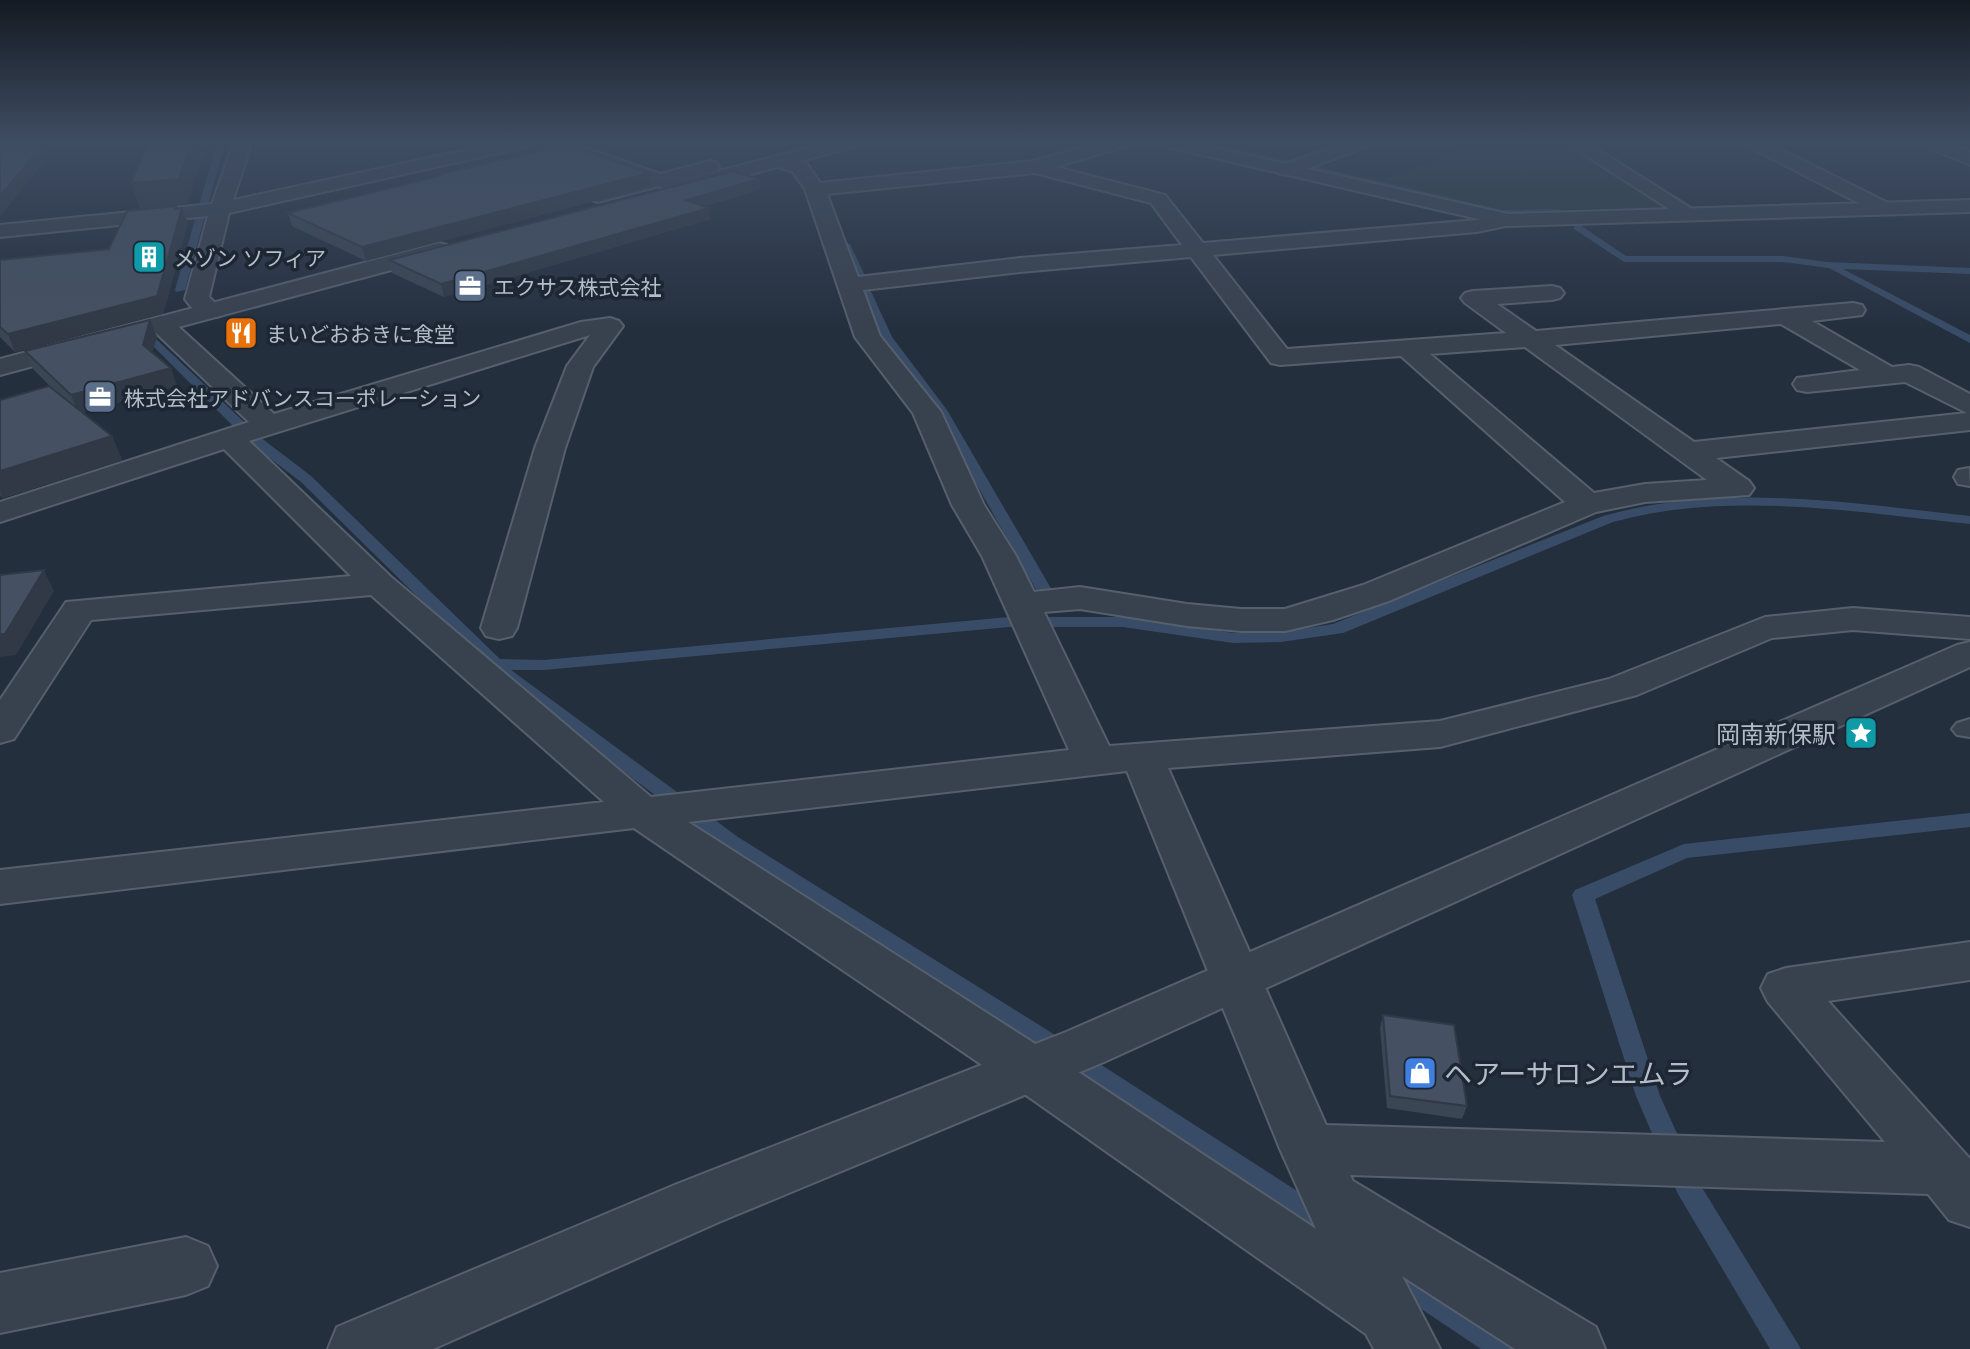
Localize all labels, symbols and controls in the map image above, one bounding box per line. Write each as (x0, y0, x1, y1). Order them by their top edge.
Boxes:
building icon: メゾン ソフィア (130, 238, 168, 276)
place label: メゾン ソフィア (174, 245, 326, 270)
office icon: エクサス株式会社 (451, 267, 489, 305)
place label: エクサス株式会社 (494, 274, 662, 299)
restaurant icon: まいどおおきに食堂 (222, 314, 260, 352)
place label: まいどおおきに食堂 (266, 321, 455, 346)
office icon: 株式会社アドバンスコーポレーション (81, 378, 119, 416)
place label: 株式会社アドバンスコーポレーション (124, 385, 481, 410)
place icon: 岡南新保駅 (1842, 714, 1880, 752)
place label: 岡南新保駅 (1716, 719, 1836, 748)
shop icon: ヘアーサロンエムラ (1401, 1054, 1439, 1092)
place label: ヘアーサロンエムラ (1444, 1056, 1692, 1090)

